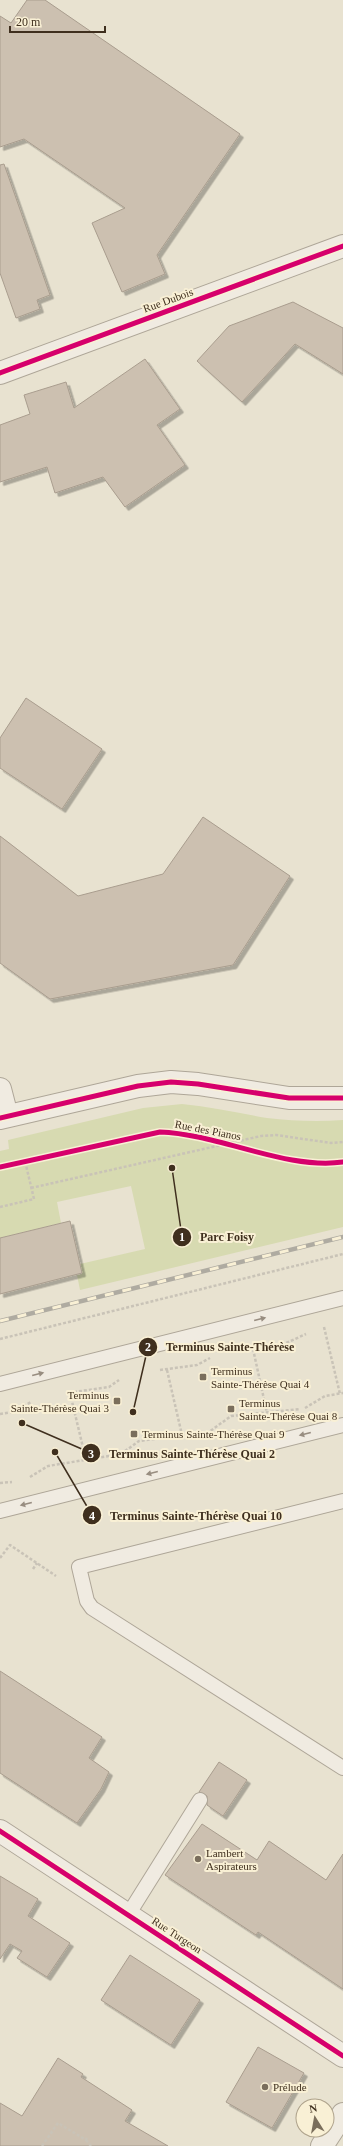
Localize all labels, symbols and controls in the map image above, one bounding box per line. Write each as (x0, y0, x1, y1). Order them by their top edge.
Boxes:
scale bar (10, 8, 105, 34)
text: 20 m (16, 15, 41, 29)
street label: Rue Dubois (141, 285, 195, 315)
street label: Rue des Pianos (174, 1118, 242, 1142)
callout: Parc Foisy (172, 1225, 263, 1249)
text: 1 (179, 1230, 185, 1244)
text: Parc Foisy (200, 1230, 254, 1244)
one-way arrow (254, 1316, 266, 1322)
callout: Terminus Sainte-Thérèse (138, 1335, 302, 1359)
text: 2 (145, 1340, 151, 1354)
text: Terminus Sainte-Thérèse (166, 1340, 295, 1354)
place label: Terminus Sainte-Thérèse Quai 4 (211, 1365, 310, 1390)
one-way arrow (32, 1371, 44, 1377)
marker: Terminus Sainte-Thérèse Quai 4 (198, 1372, 208, 1382)
place label: Terminus Sainte-Thérèse Quai 3 (11, 1389, 109, 1414)
marker: Terminus Sainte-Thérèse Quai 3 (112, 1396, 122, 1406)
place label: Terminus Sainte-Thérèse Quai 8 (239, 1397, 338, 1422)
marker: Terminus Sainte-Thérèse Quai 8 (226, 1404, 236, 1414)
place label: Terminus Sainte-Thérèse Quai 9 (142, 1428, 285, 1440)
marker: Terminus Sainte-Thérèse Quai 9 (129, 1429, 139, 1439)
one-way arrow (299, 1431, 311, 1437)
callout: Terminus Sainte-Thérèse Quai 2 (81, 1441, 283, 1465)
text: 3 (88, 1447, 94, 1461)
text: Terminus Sainte-Thérèse Quai 2 (109, 1447, 275, 1461)
one-way arrow (146, 1470, 158, 1476)
one-way arrow (20, 1501, 32, 1507)
callout: Terminus Sainte-Thérèse Quai 10 (82, 1503, 290, 1527)
text: 4 (89, 1509, 95, 1523)
text: Terminus Sainte-Thérèse Quai 10 (110, 1509, 282, 1523)
place label: Lambert Aspirateurs (206, 1847, 257, 1872)
marker: Lambert Aspirateurs (193, 1854, 203, 1864)
street label: Rue Turgeon (150, 1914, 205, 1956)
place label: Prélude (273, 2081, 307, 2093)
marker: Prélude (260, 2082, 270, 2092)
north arrow (295, 2098, 335, 2138)
text: N (308, 2102, 318, 2115)

